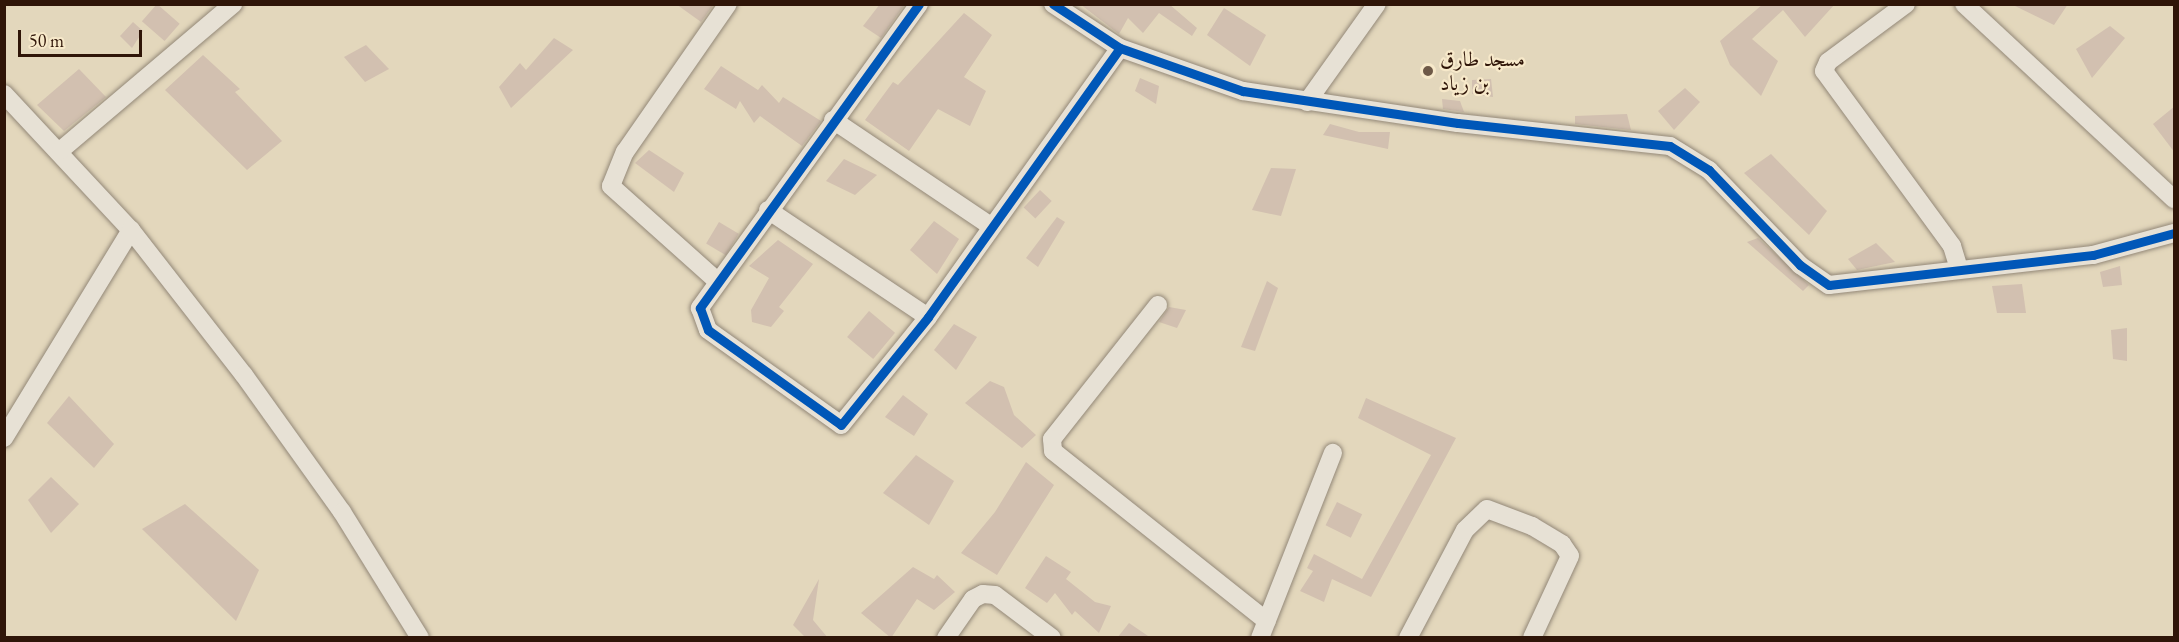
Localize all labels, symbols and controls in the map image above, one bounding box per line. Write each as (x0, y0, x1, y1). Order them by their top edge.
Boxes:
scale bar (21, 18, 146, 56)
text: 50 m (29, 29, 64, 52)
place label: مسجد طارق بن زياد (1440, 46, 1525, 96)
marker: مسجد طارق بن زياد (1421, 64, 1435, 78)

